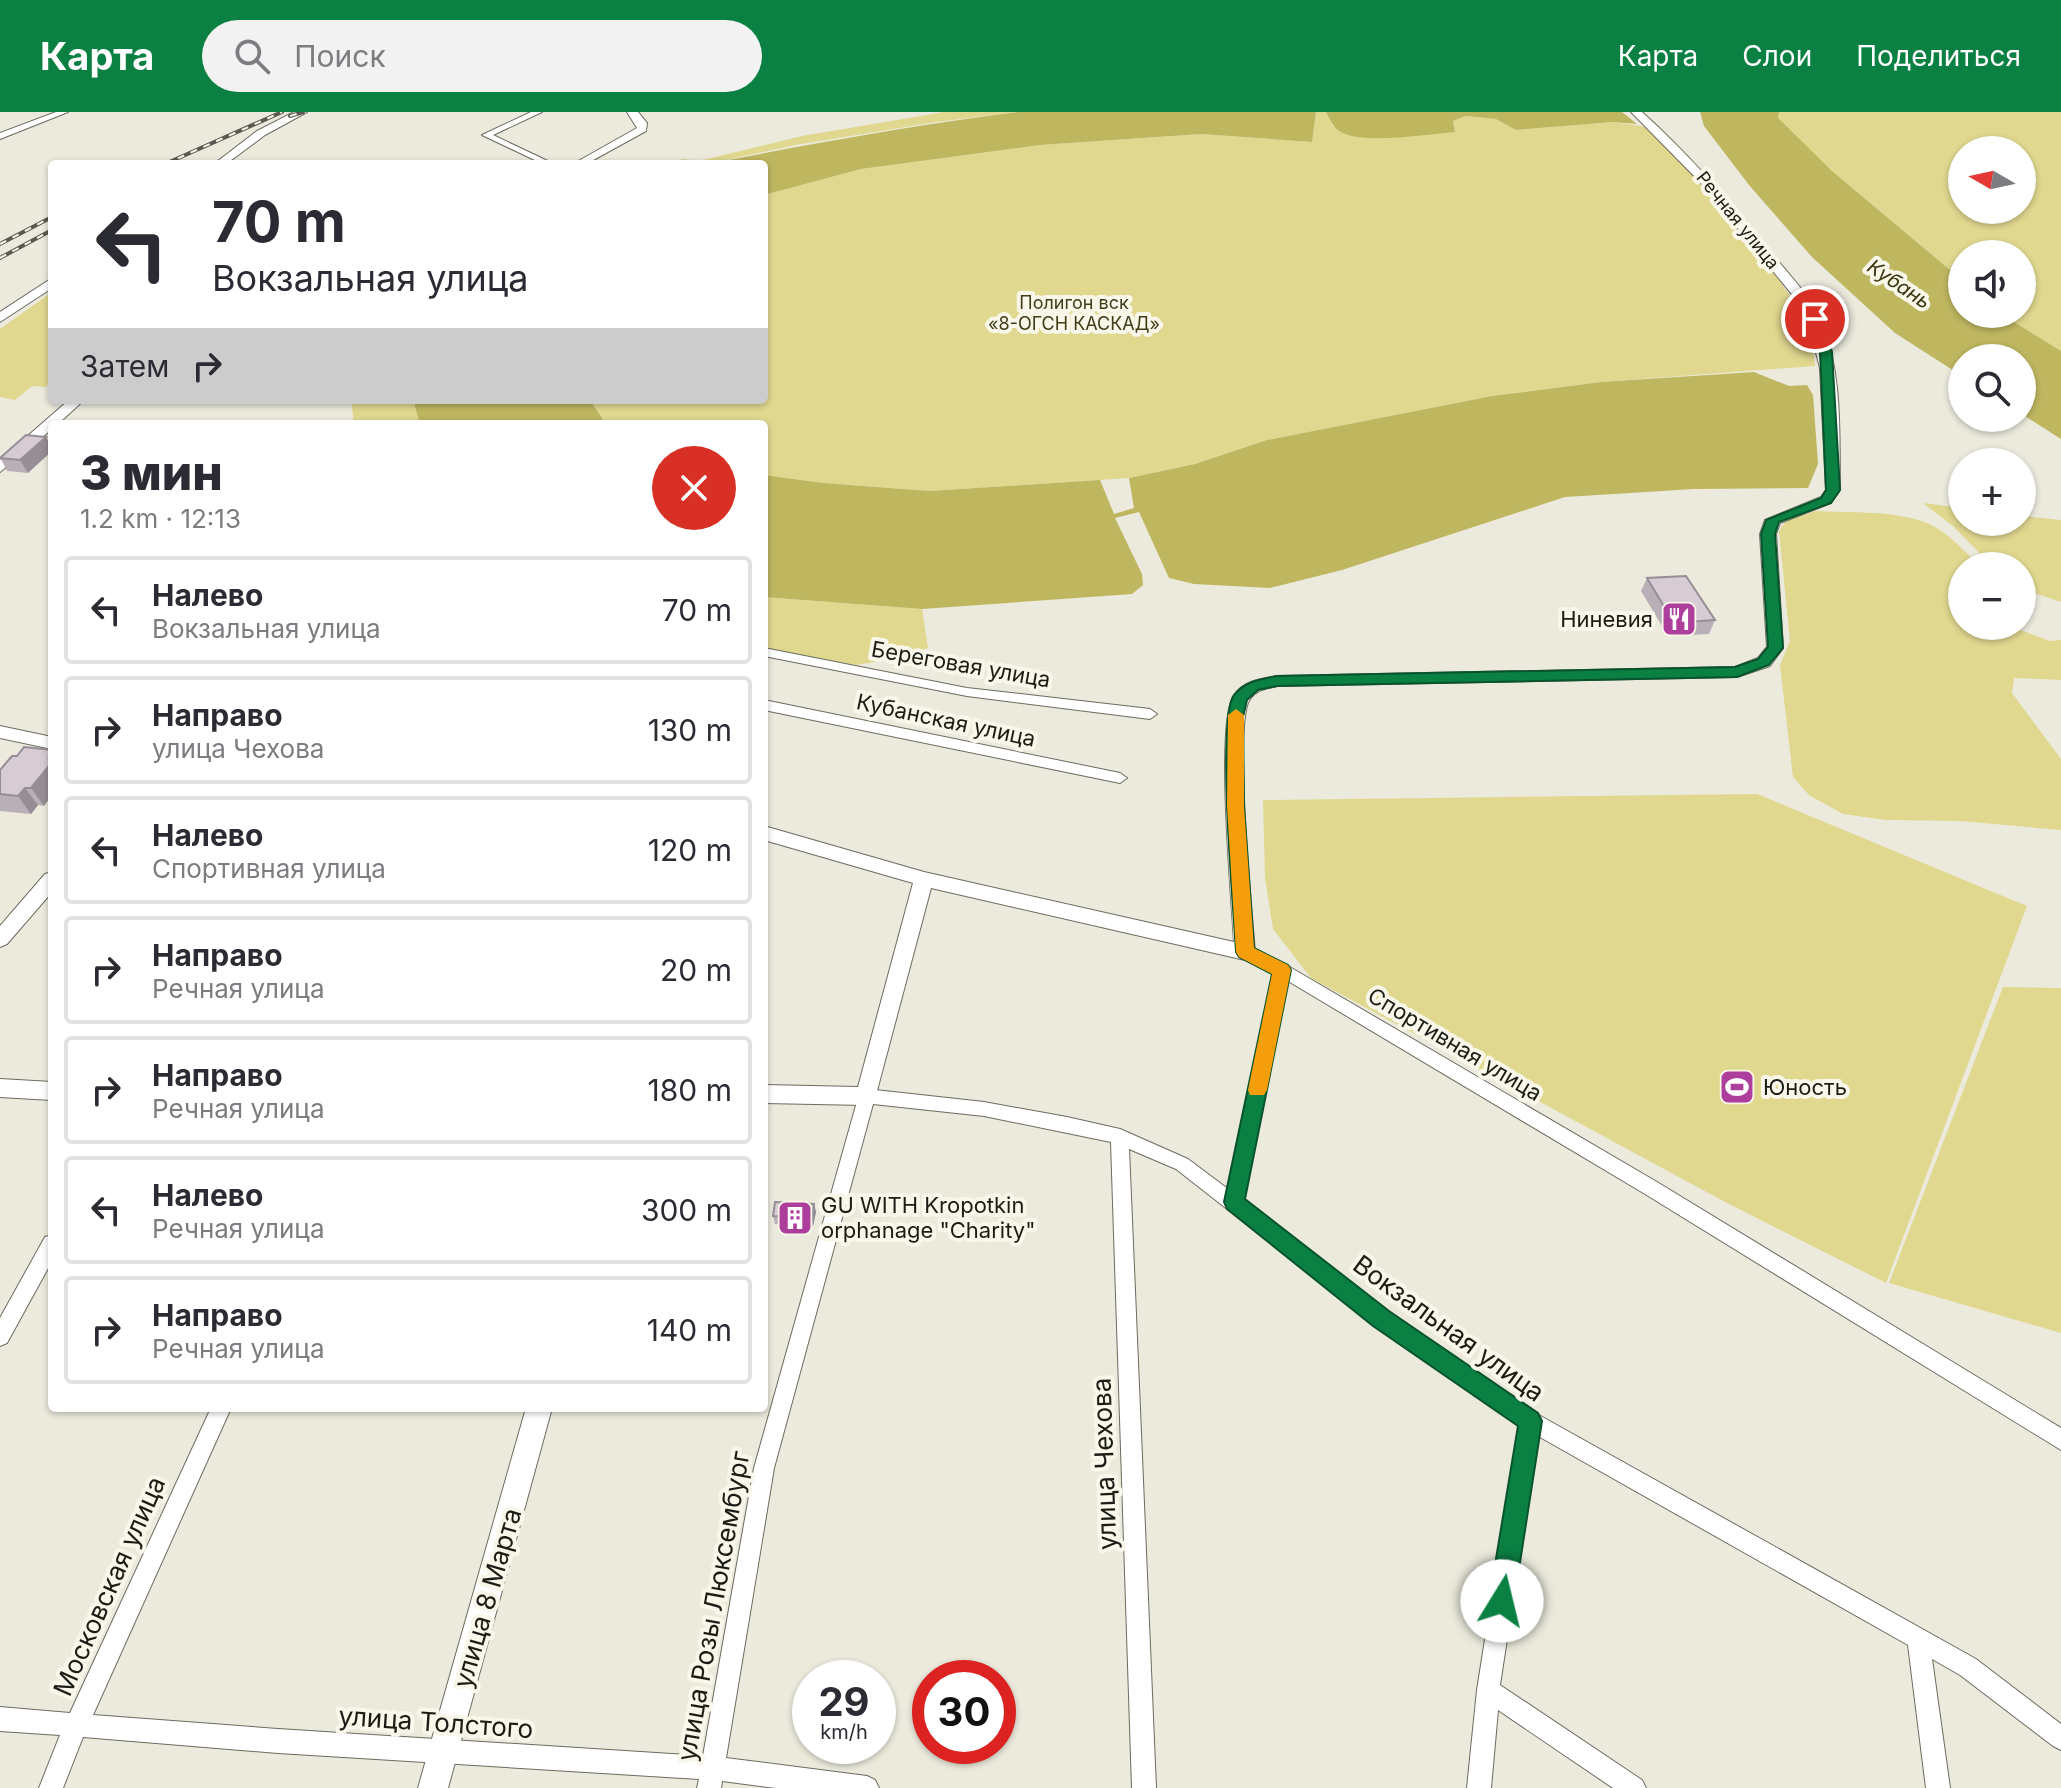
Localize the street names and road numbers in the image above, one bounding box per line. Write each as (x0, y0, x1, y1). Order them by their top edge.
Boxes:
street label: Речная улица (1692, 167, 1784, 273)
street label: Береговая улица (869, 635, 1053, 693)
street label: Кубанская улица (854, 688, 1038, 752)
street label: Спортивная улица (1363, 982, 1547, 1106)
street label: Вокзальная улица (1347, 1248, 1551, 1408)
street label: улица Чехова (1085, 1377, 1123, 1551)
street label: улица Розы Люксембург (670, 1448, 756, 1764)
street label: Московская улица (47, 1471, 171, 1701)
street label: улица 8 Марта (447, 1505, 527, 1691)
street label: улица Толстого (338, 1700, 534, 1744)

